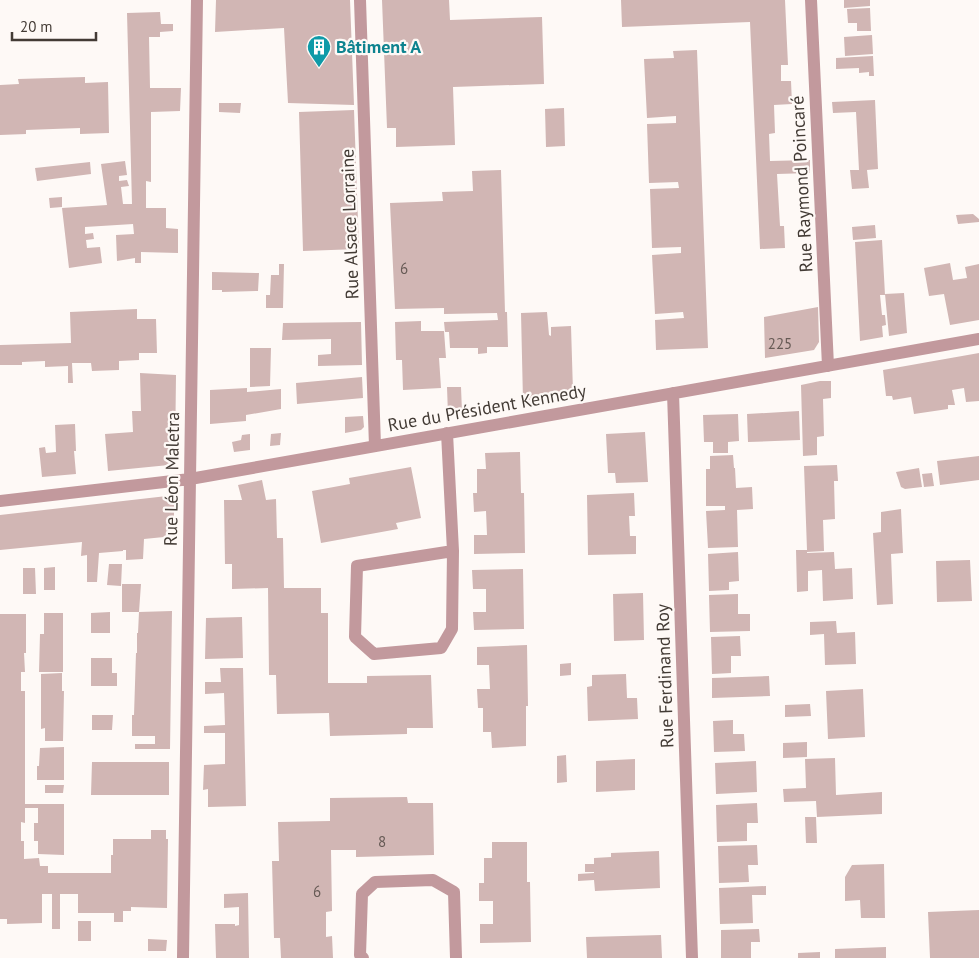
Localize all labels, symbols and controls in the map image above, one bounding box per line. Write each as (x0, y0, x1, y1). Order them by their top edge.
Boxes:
scale bar (12, 10, 96, 42)
text: 20 m (20, 17, 53, 36)
building icon: Bâtiment A (306, 34, 332, 68)
place label: Bâtiment A (336, 35, 421, 58)
street label: Rue Raymond Poincaré (785, 95, 818, 273)
street label: Rue Alsace Lorraine (335, 148, 364, 300)
house number: 6 (400, 259, 408, 278)
house number: 225 (768, 334, 792, 353)
street label: Rue du Président Kennedy (386, 379, 589, 436)
street label: Rue Léon Maletra (159, 412, 184, 546)
street label: Rue Ferdinand Roy (650, 603, 679, 748)
house number: 8 (378, 832, 386, 851)
house number: 6 (313, 882, 321, 901)

